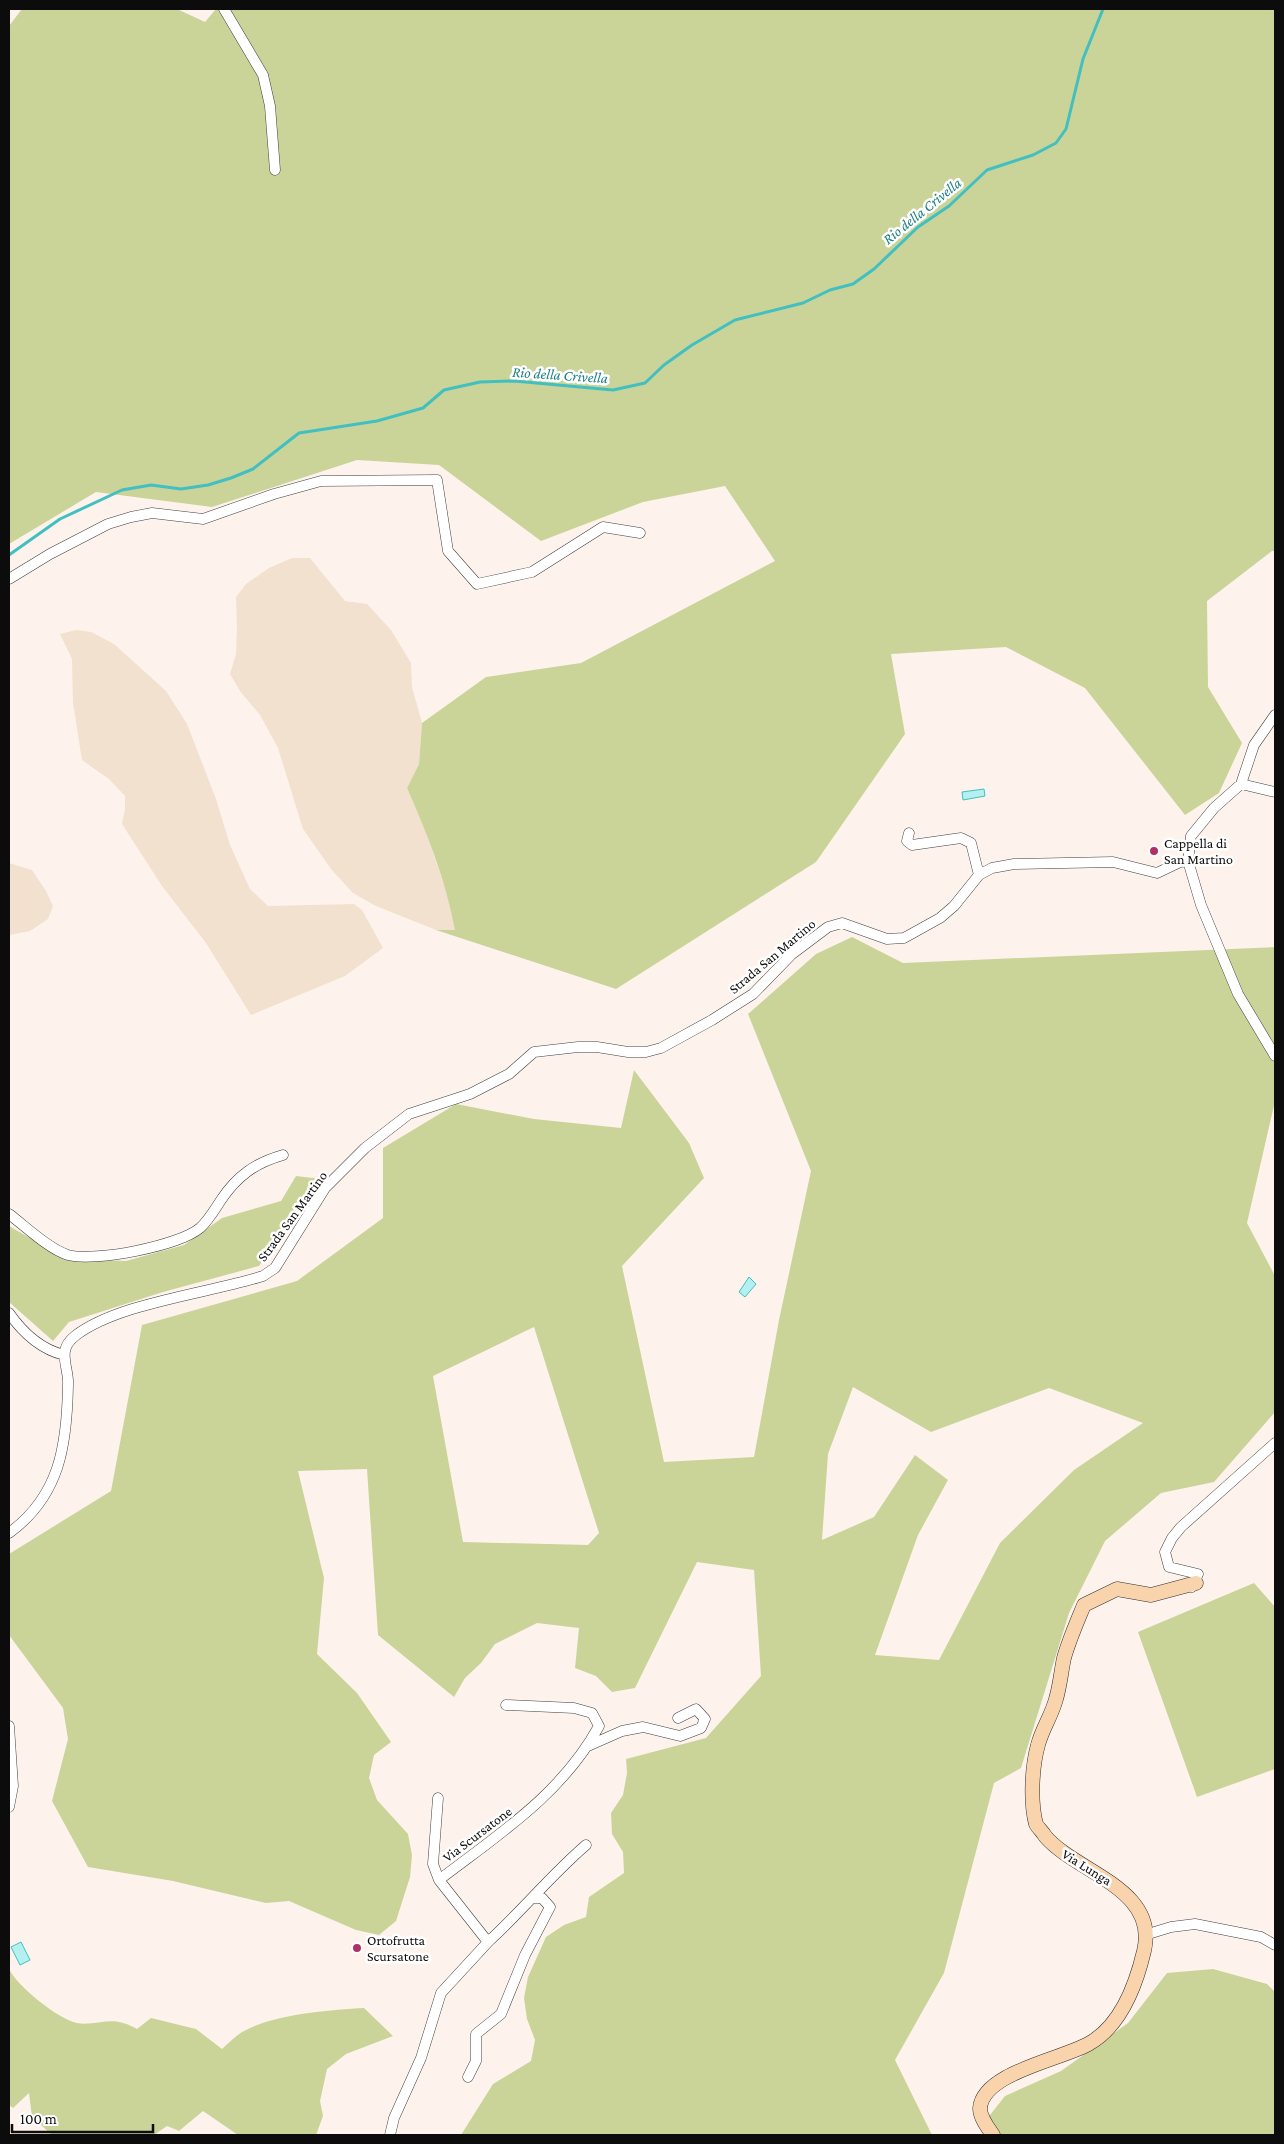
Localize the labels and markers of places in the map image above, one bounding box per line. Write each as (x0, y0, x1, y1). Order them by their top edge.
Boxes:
place label: Cappella di San Martino (1164, 835, 1233, 867)
marker: Cappella di San Martino (1148, 845, 1160, 857)
place label: Ortofrutta Scursatone (367, 1932, 429, 1964)
marker: Ortofrutta Scursatone (351, 1942, 363, 1954)

